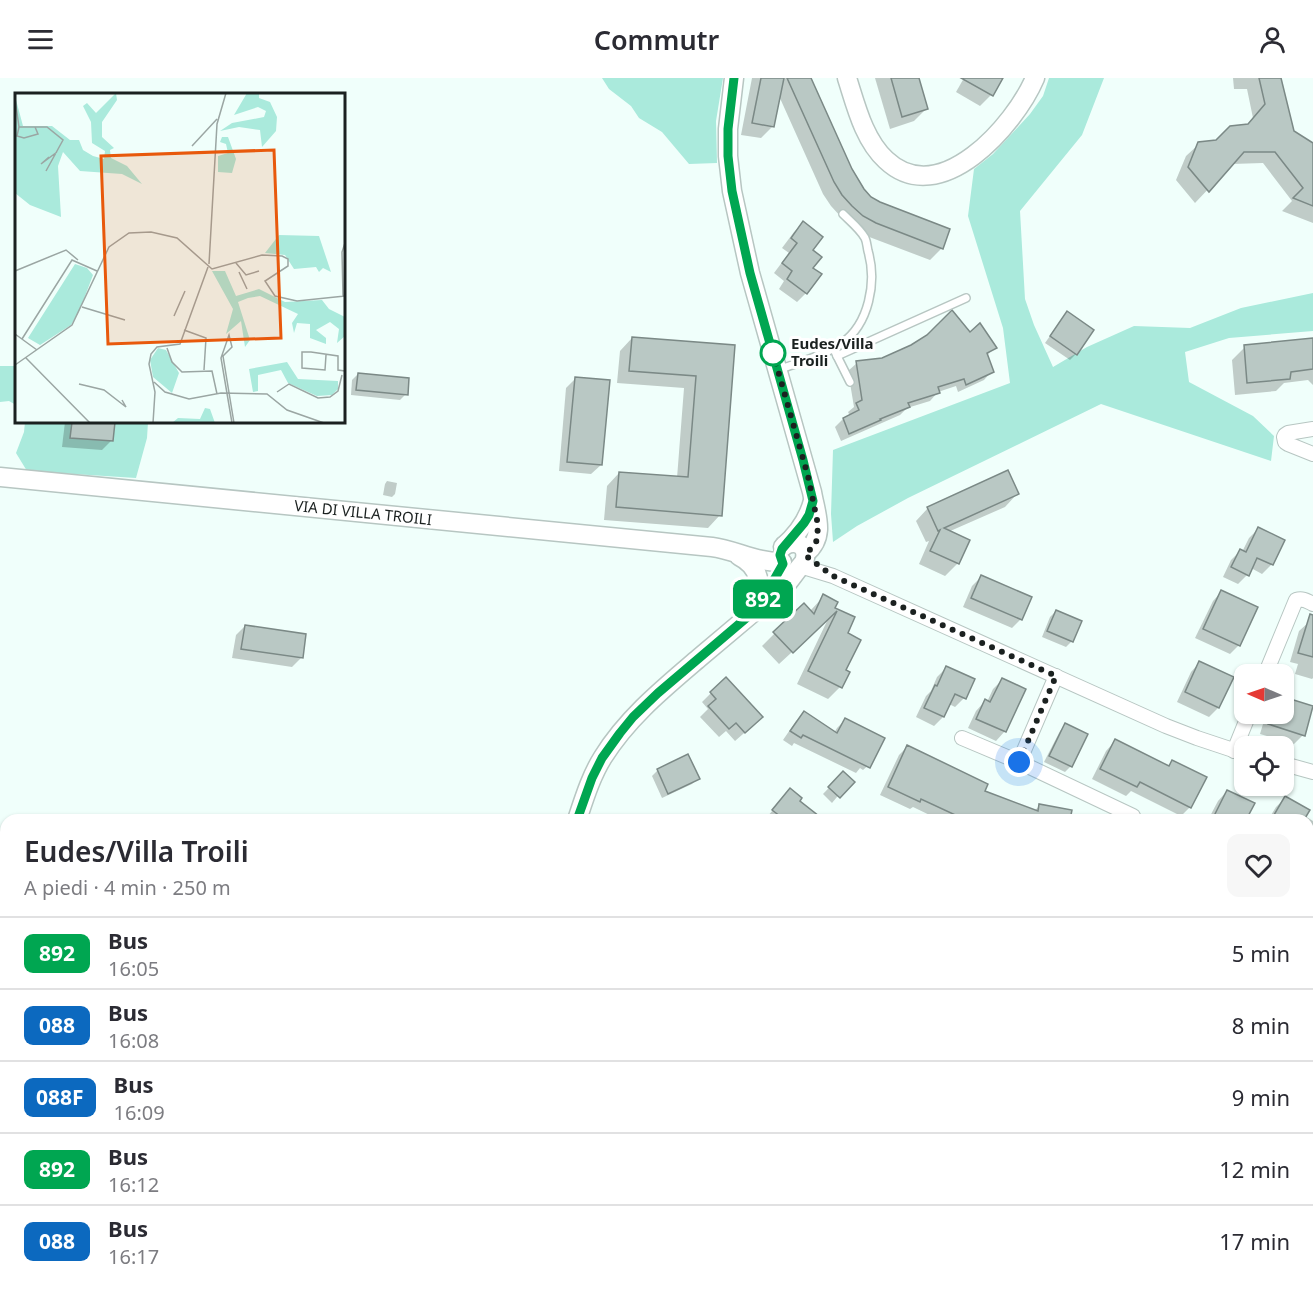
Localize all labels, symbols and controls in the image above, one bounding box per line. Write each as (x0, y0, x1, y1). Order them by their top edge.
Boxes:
text: Commutr (594, 21, 719, 58)
icon: menu (24, 23, 57, 56)
icon: person (1256, 23, 1289, 56)
inset map (15, 93, 345, 423)
place label: Eudes/Villa Troili (791, 333, 874, 370)
marker: Eudes/Villa Troili (760, 340, 786, 366)
street label: VIA DI VILLA TROILI (293, 495, 433, 529)
line badge: 892 (728, 580, 798, 618)
text: 892 (745, 585, 781, 613)
north arrow (1234, 664, 1294, 724)
map controls (1234, 664, 1294, 796)
button: locate (1234, 736, 1294, 796)
your location (1004, 747, 1034, 777)
text: Eudes/Villa Troili (24, 832, 249, 870)
button: heart (1227, 834, 1290, 897)
text: A piedi · 4 min · 250 m (24, 874, 231, 901)
text: Bus (108, 925, 148, 955)
text: 5 min (1232, 938, 1290, 968)
text: 892 (39, 939, 75, 967)
text: 16:05 (108, 955, 159, 982)
text: Bus (108, 997, 148, 1027)
text: 8 min (1232, 1010, 1290, 1040)
text: 088 (39, 1011, 75, 1039)
text: 16:08 (108, 1027, 159, 1054)
text: Bus (114, 1069, 154, 1099)
text: 9 min (1232, 1082, 1290, 1112)
text: 088F (36, 1083, 84, 1111)
text: 16:09 (114, 1099, 165, 1126)
text: Bus (108, 1141, 148, 1171)
text: 12 min (1219, 1154, 1290, 1184)
text: 892 (39, 1155, 75, 1183)
text: 16:12 (108, 1171, 159, 1198)
text: Bus (108, 1213, 148, 1243)
text: 17 min (1219, 1226, 1290, 1256)
text: 088 (39, 1227, 75, 1255)
text: 16:17 (108, 1243, 159, 1270)

